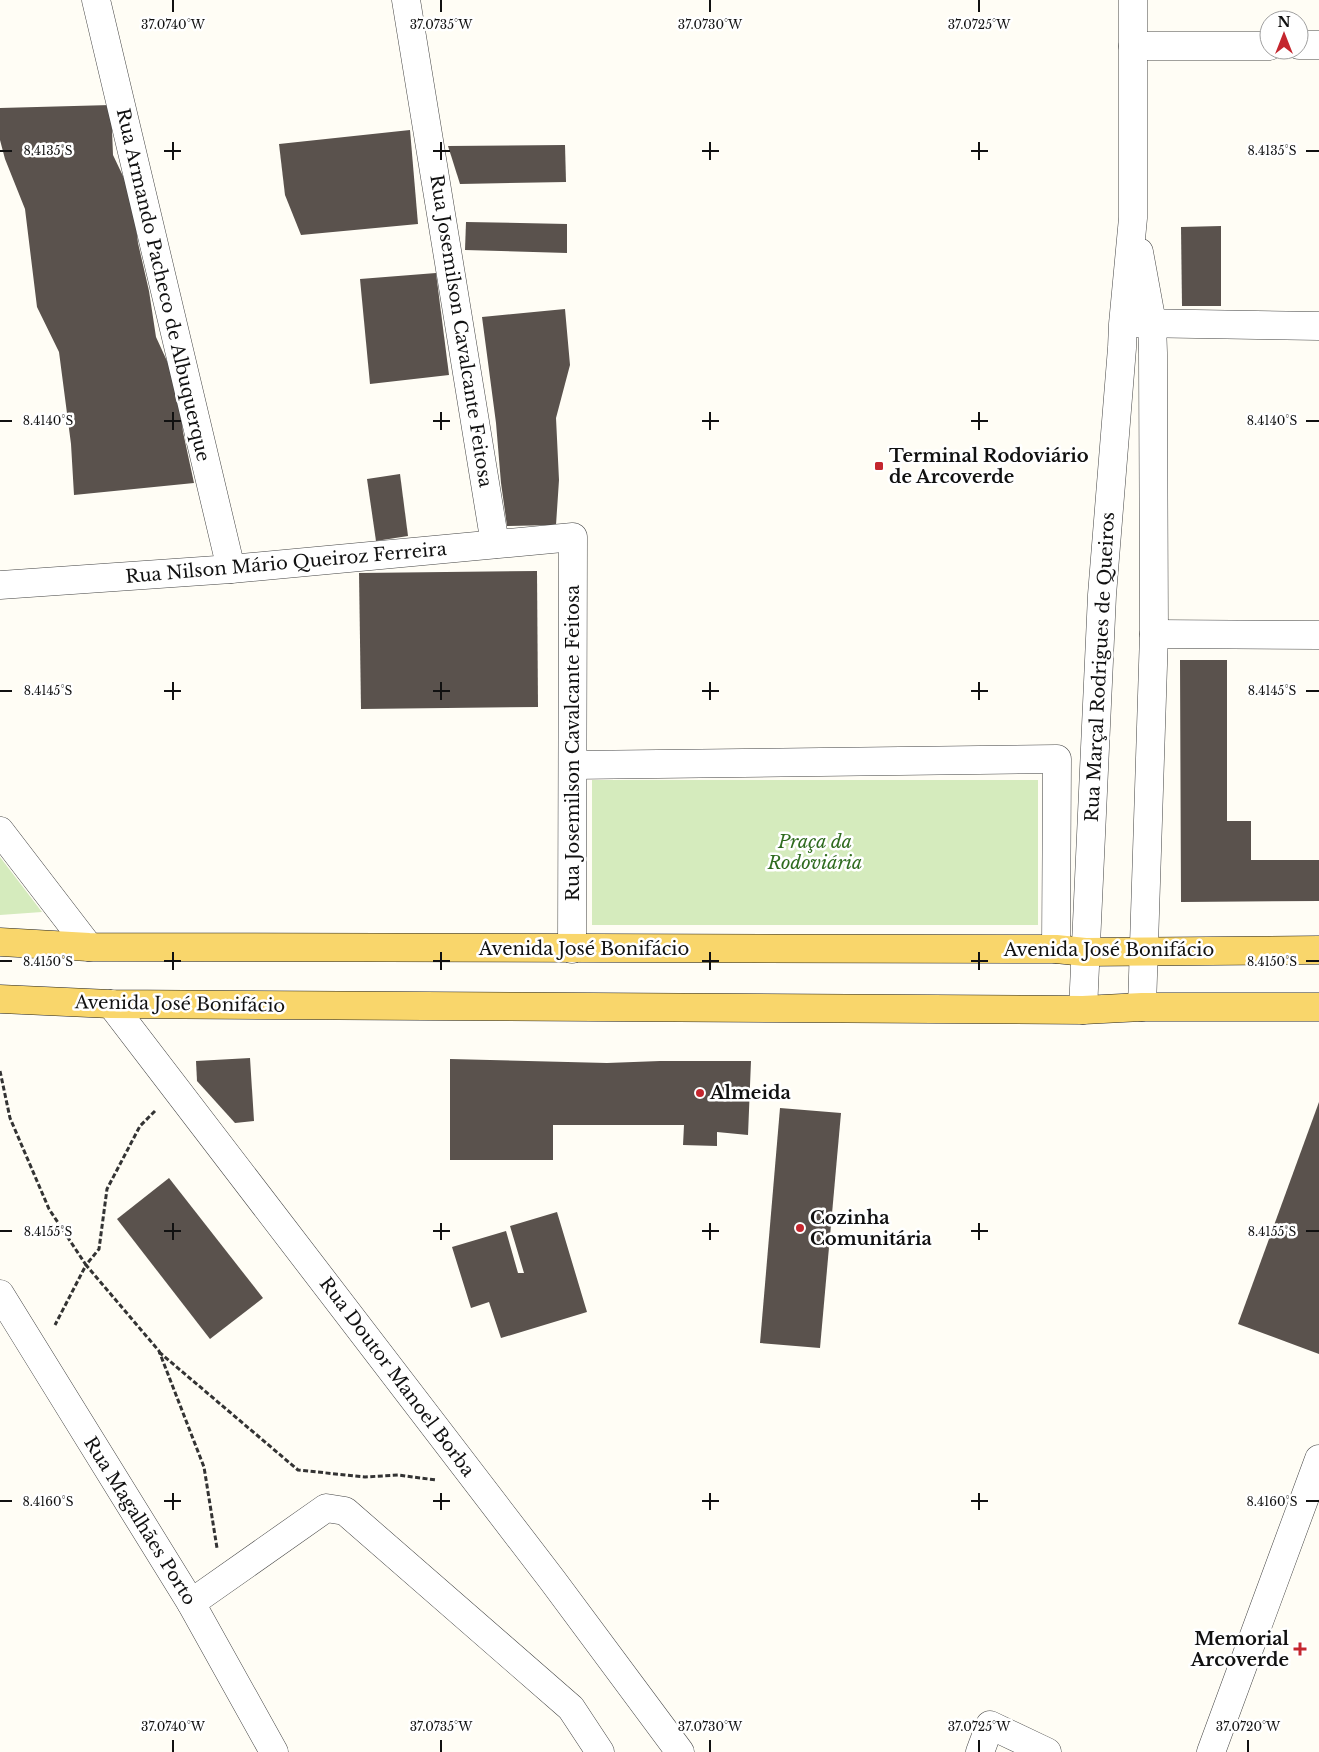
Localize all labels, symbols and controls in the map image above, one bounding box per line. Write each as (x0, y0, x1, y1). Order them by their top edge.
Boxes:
north arrow (1259, 10, 1309, 60)
text: N (1277, 13, 1291, 31)
text: 37.0740°W (141, 17, 206, 32)
text: 37.0735°W (410, 17, 473, 32)
text: 37.0730°W (678, 17, 743, 32)
text: 37.0725°W (948, 17, 1011, 32)
street label: Rua Armando Pacheco de Albuquerque (112, 106, 214, 464)
text: 8.4135°S (24, 143, 73, 158)
text: 8.4135°S (1248, 143, 1297, 158)
street label: Rua Josemilson Cavalcante Feitosa (425, 173, 497, 489)
text: 8.4140°S (23, 413, 73, 428)
text: 8.4140°S (1247, 413, 1297, 428)
place label: Terminal Rodoviário de Arcoverde (889, 445, 1089, 488)
marker: Terminal Rodoviário de Arcoverde (873, 460, 885, 472)
street label: Rua Marçal Rodrigues de Queiros (1081, 511, 1119, 823)
street label: Rua Nilson Mário Queiroz Ferreira (124, 538, 448, 588)
street label: Rua Josemilson Cavalcante Feitosa (562, 585, 584, 901)
text: 8.4145°S (24, 683, 73, 698)
text: 8.4145°S (1248, 683, 1297, 698)
park label: Praça da Rodoviária (767, 831, 862, 874)
street label: Avenida José Bonifácio (478, 938, 689, 960)
street label: Avenida José Bonifácio (1003, 939, 1214, 961)
text: 8.4150°S (23, 954, 73, 969)
text: 8.4150°S (1247, 954, 1297, 969)
street label: Avenida José Bonifácio (74, 991, 285, 1017)
place label: Almeida (709, 1082, 791, 1104)
marker: Almeida (694, 1087, 706, 1099)
place label: Cozinha Comunitária (810, 1207, 933, 1250)
marker: Cozinha Comunitária (794, 1222, 806, 1234)
text: 8.4155°S (24, 1224, 72, 1239)
text: 8.4155°S (1248, 1224, 1296, 1239)
street label: Rua Doutor Manoel Borba (315, 1273, 479, 1481)
street label: Rua Magalhães Porto (79, 1433, 201, 1609)
text: 8.4160°S (22, 1494, 74, 1509)
text: 8.4160°S (1246, 1494, 1298, 1509)
place label: Memorial Arcoverde (1190, 1628, 1290, 1671)
marker: Memorial Arcoverde (1293, 1642, 1307, 1656)
text: 37.0740°W (141, 1719, 206, 1734)
text: 37.0735°W (410, 1719, 473, 1734)
text: 37.0730°W (678, 1719, 743, 1734)
text: 37.0725°W (948, 1719, 1011, 1734)
text: 37.0720°W (1216, 1719, 1281, 1734)

